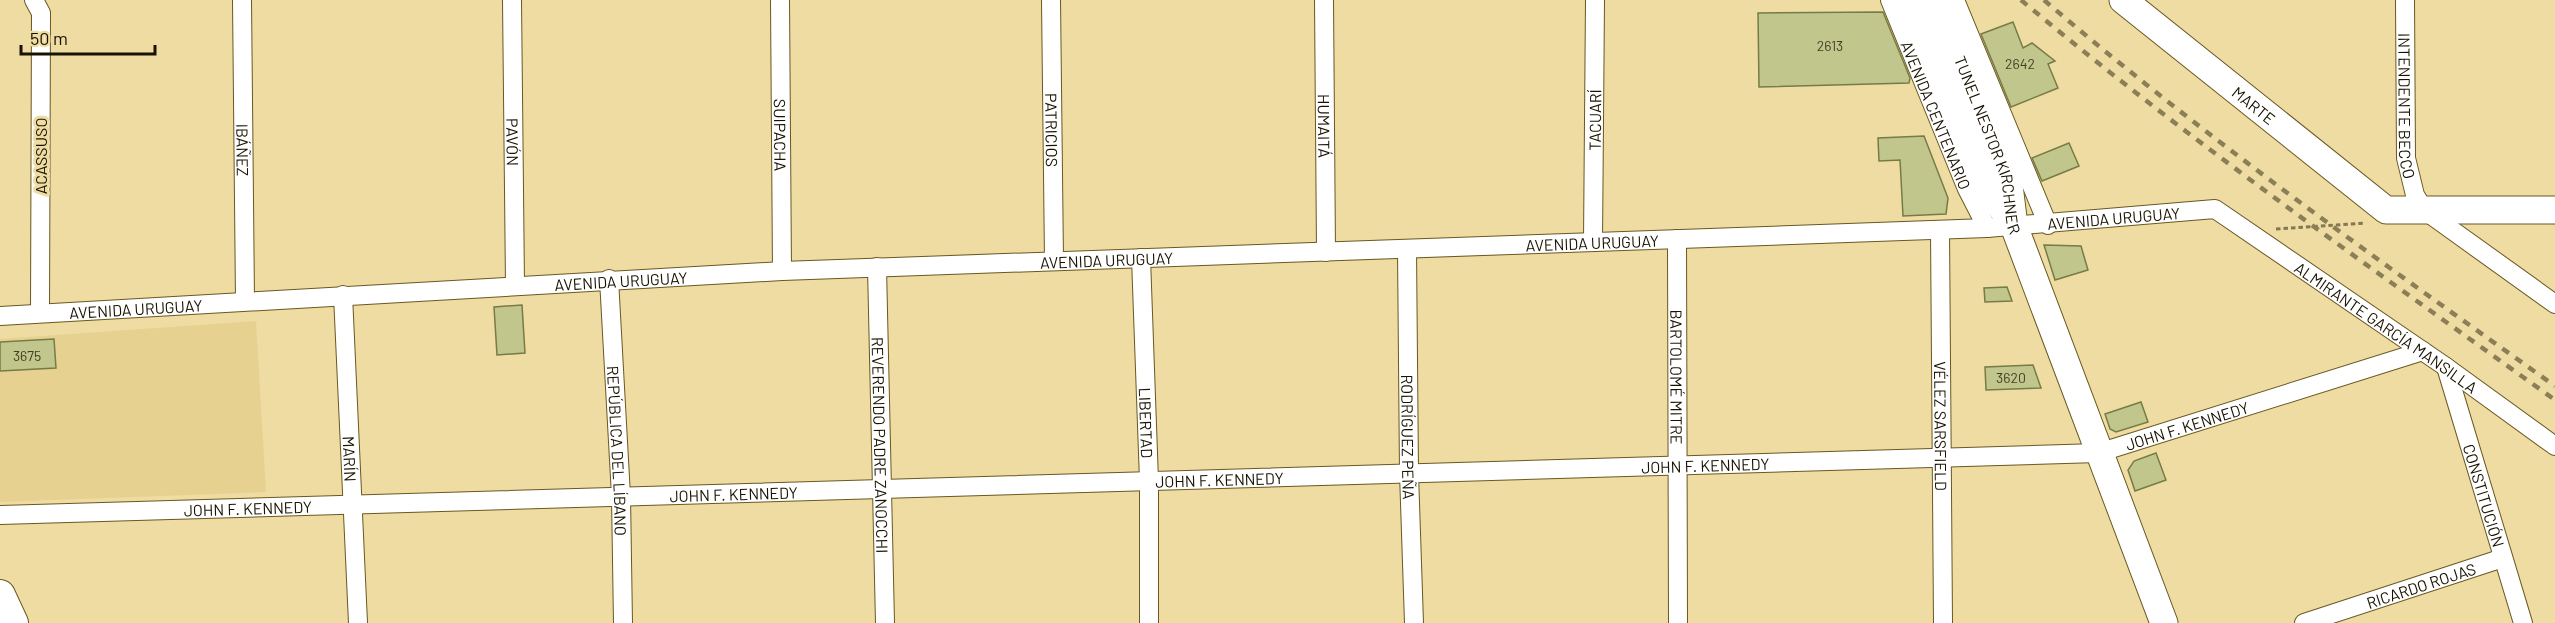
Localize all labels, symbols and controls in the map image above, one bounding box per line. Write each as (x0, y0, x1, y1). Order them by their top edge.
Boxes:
scale bar (21, 18, 154, 56)
text: 50 m (30, 27, 68, 49)
street label: INTENDENTE BECCO (2396, 33, 2420, 181)
house number: 2613 (1817, 37, 1843, 54)
street label: AVENIDA CENTENARIO (1898, 38, 1976, 192)
street label: TUNEL NESTOR KIRCHNER (1951, 53, 2026, 237)
house number: 2642 (2005, 55, 2035, 72)
street label: MARTE (2229, 82, 2280, 128)
street label: TACUARÍ (1584, 89, 1604, 151)
street label: PATRICIOS (1043, 93, 1062, 167)
street label: HUMAITÁ (1315, 94, 1335, 158)
street label: SUIPACHA (771, 99, 791, 172)
street label: ACASSUSO (31, 118, 50, 194)
street label: PAVÓN (504, 118, 523, 166)
street label: IBÁÑEZ (234, 124, 253, 176)
street label: AVENIDA URUGUAY (2046, 202, 2181, 232)
street label: AVENIDA URUGUAY (1525, 230, 1659, 254)
street label: AVENIDA URUGUAY (1040, 248, 1173, 271)
street label: ALMIRANTE GARCÍA MANSILLA (2292, 257, 2482, 397)
street label: AVENIDA URUGUAY (554, 267, 688, 294)
street label: AVENIDA URUGUAY (69, 295, 203, 322)
street label: BARTOLOMÉ MITRE (1668, 309, 1687, 445)
street label: REVERENDO PADRE ZANOCCHI (869, 337, 893, 553)
house number: 3675 (13, 347, 41, 364)
street label: VÉLEZ SARSFIELD (1932, 361, 1951, 491)
street label: REPÚBLICA DEL LÍBANO (604, 365, 631, 536)
house number: 3620 (1996, 369, 2026, 386)
street label: RODRÍGUEZ PEÑA (1399, 374, 1419, 500)
street label: LIBERTAD (1136, 387, 1158, 459)
street label: JOHN F. KENNEDY (2123, 397, 2251, 453)
street label: MARÍN (340, 435, 361, 482)
street label: CONSTITUCIÓN (2460, 441, 2509, 549)
street label: JOHN F. KENNEDY (1641, 453, 1770, 476)
street label: JOHN F. KENNEDY (1155, 468, 1284, 490)
street label: JOHN F. KENNEDY (669, 482, 798, 505)
street label: JOHN F. KENNEDY (184, 496, 312, 519)
street label: RICARDO ROJAS (2364, 558, 2478, 612)

